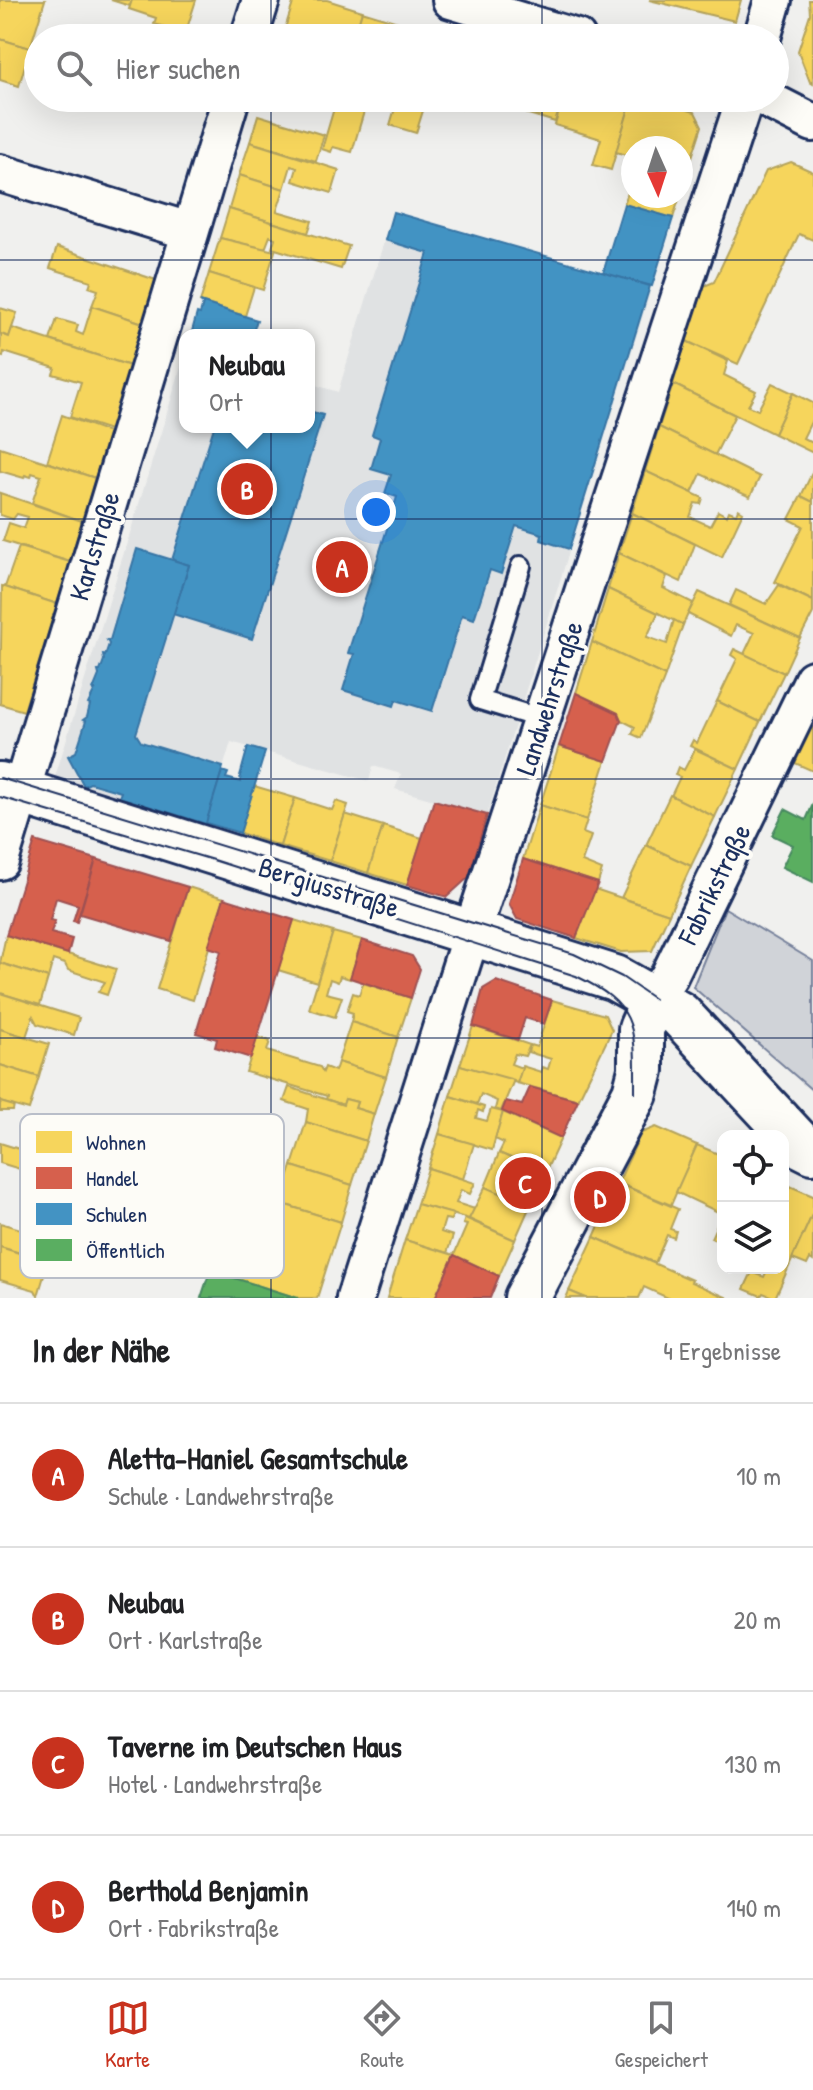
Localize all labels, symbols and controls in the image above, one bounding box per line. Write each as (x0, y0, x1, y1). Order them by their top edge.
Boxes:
search box (24, 24, 789, 112)
icon: search (52, 46, 96, 90)
text: Hier suchen (116, 48, 240, 88)
north arrow (621, 136, 693, 208)
popup (179, 329, 315, 433)
text: Neubau (209, 344, 285, 384)
text: Ort (209, 384, 242, 419)
pin: B (221, 459, 273, 519)
street label: Karlstraße (59, 487, 129, 605)
your location (356, 492, 396, 532)
pin: A (316, 537, 368, 597)
street label: Landwehrstraße (506, 616, 592, 780)
street label: Fabrikstraße (668, 817, 760, 952)
street label: Bergiusstraße (254, 848, 404, 926)
legend (20, 1114, 284, 1278)
text: Wohnen (86, 1127, 146, 1157)
map controls (717, 1130, 789, 1274)
button: locate (717, 1130, 789, 1202)
pin: C (499, 1153, 551, 1213)
text: Handel (86, 1163, 138, 1193)
pin: D (574, 1167, 626, 1227)
text: Schulen (86, 1199, 147, 1229)
button: layers (717, 1202, 789, 1274)
text: Öffentlich (86, 1235, 165, 1265)
text: In der Nähe (32, 1327, 170, 1373)
text: 4 Ergebnisse (663, 1333, 781, 1368)
text: Aletta-Haniel Gesamtschule (108, 1438, 408, 1478)
text: A (52, 1458, 64, 1493)
text: 10 m (736, 1458, 781, 1493)
text: Schule · Landwehrstraße (108, 1478, 334, 1513)
text: Neubau (108, 1582, 184, 1622)
text: B (51, 1602, 65, 1637)
text: 20 m (734, 1602, 781, 1637)
text: Ort · Karlstraße (108, 1622, 263, 1657)
text: Taverne im Deutschen Haus (108, 1726, 402, 1766)
text: C (51, 1746, 65, 1781)
text: 130 m (725, 1746, 781, 1781)
text: Hotel · Landwehrstraße (108, 1766, 322, 1801)
text: Berthold Benjamin (108, 1870, 309, 1910)
text: D (52, 1890, 64, 1925)
text: 140 m (727, 1890, 781, 1925)
text: Ort · Fabrikstraße (108, 1910, 279, 1945)
tab: Karte (105, 1996, 150, 2074)
tab: Route (360, 1996, 404, 2074)
tab: Gespeichert (614, 1996, 708, 2074)

